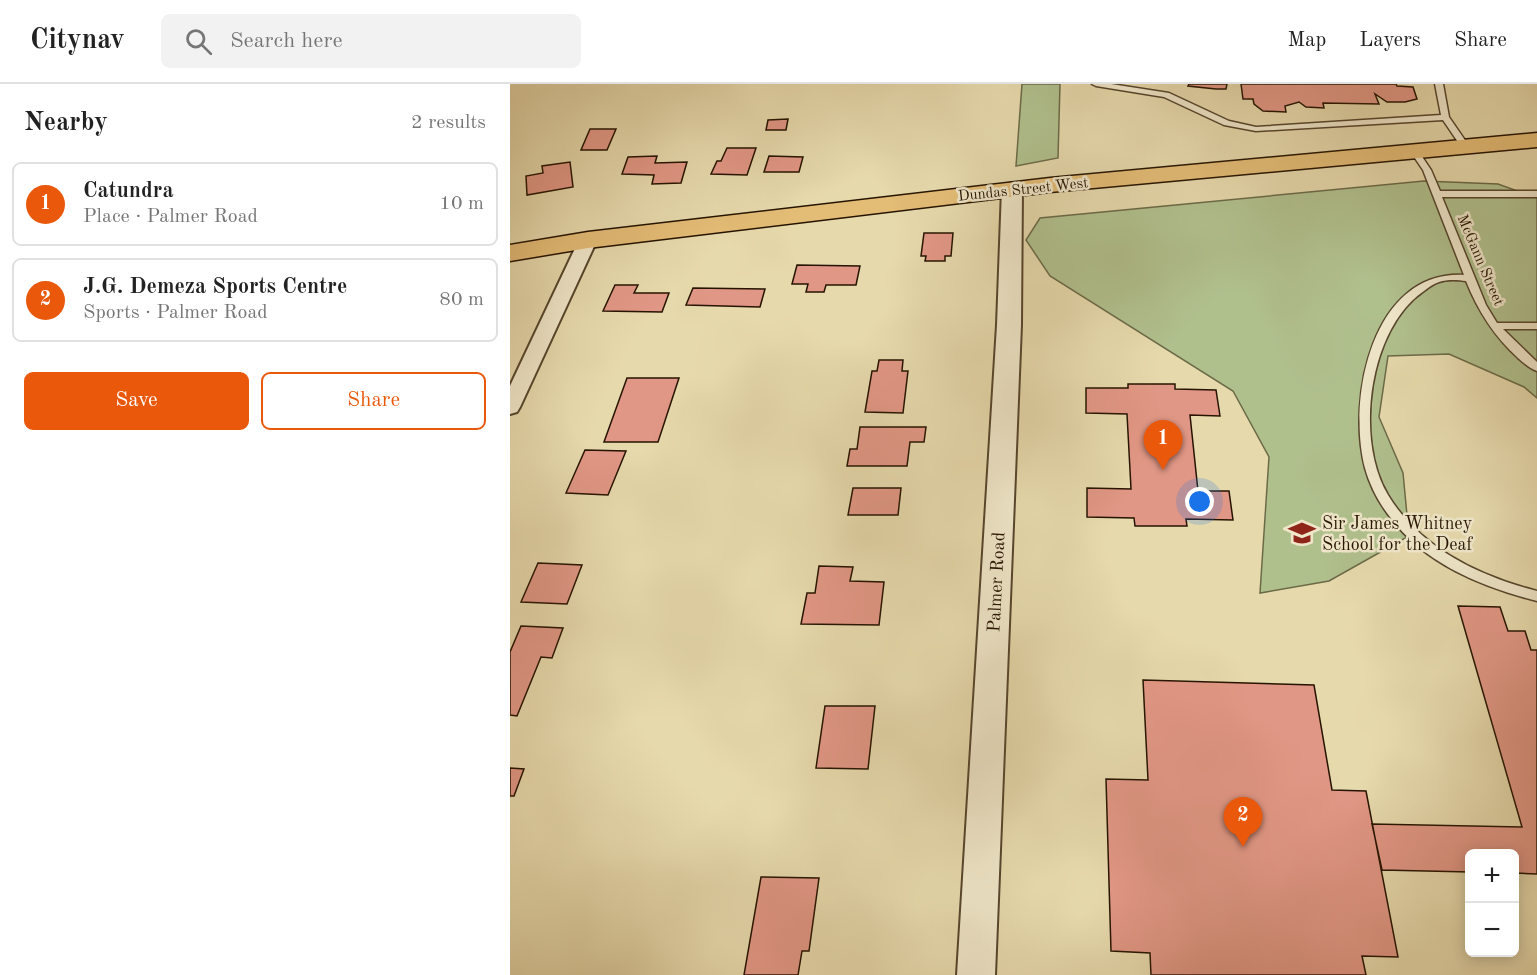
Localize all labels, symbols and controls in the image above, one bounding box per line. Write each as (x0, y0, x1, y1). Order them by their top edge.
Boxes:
search box (161, 14, 581, 68)
icon: search (182, 25, 215, 58)
text: Citynav (30, 27, 125, 55)
text: Search here (230, 30, 343, 52)
text: Map (1287, 30, 1326, 51)
text: Layers (1359, 30, 1421, 51)
text: Share (1454, 30, 1507, 51)
text: Nearby (24, 110, 108, 136)
text: 2 results (411, 113, 486, 133)
street label: Dundas Street West (957, 176, 1089, 205)
text: Catundra (83, 180, 174, 202)
text: 1 (40, 194, 51, 214)
text: 10 m (439, 194, 484, 214)
text: Place · Palmer Road (83, 207, 258, 227)
street label: McGann Street (1454, 213, 1506, 308)
text: J.G. Demeza Sports Centre (83, 276, 347, 298)
text: 2 (40, 290, 51, 310)
text: 80 m (439, 290, 484, 310)
text: Sports · Palmer Road (83, 303, 268, 323)
button: Save (24, 372, 249, 430)
button: Share (261, 372, 486, 430)
pin: 1 (1144, 420, 1182, 470)
your location (1185, 487, 1214, 516)
place label: Sir James Whitney School for the Deaf (1322, 515, 1473, 554)
school or university icon: Sir James Whitney School for the Deaf (1287, 518, 1317, 548)
street label: Palmer Road (985, 532, 1009, 633)
pin: 2 (1224, 798, 1262, 847)
map controls (1465, 849, 1519, 957)
button: + (1465, 849, 1519, 903)
button: − (1465, 903, 1519, 957)

